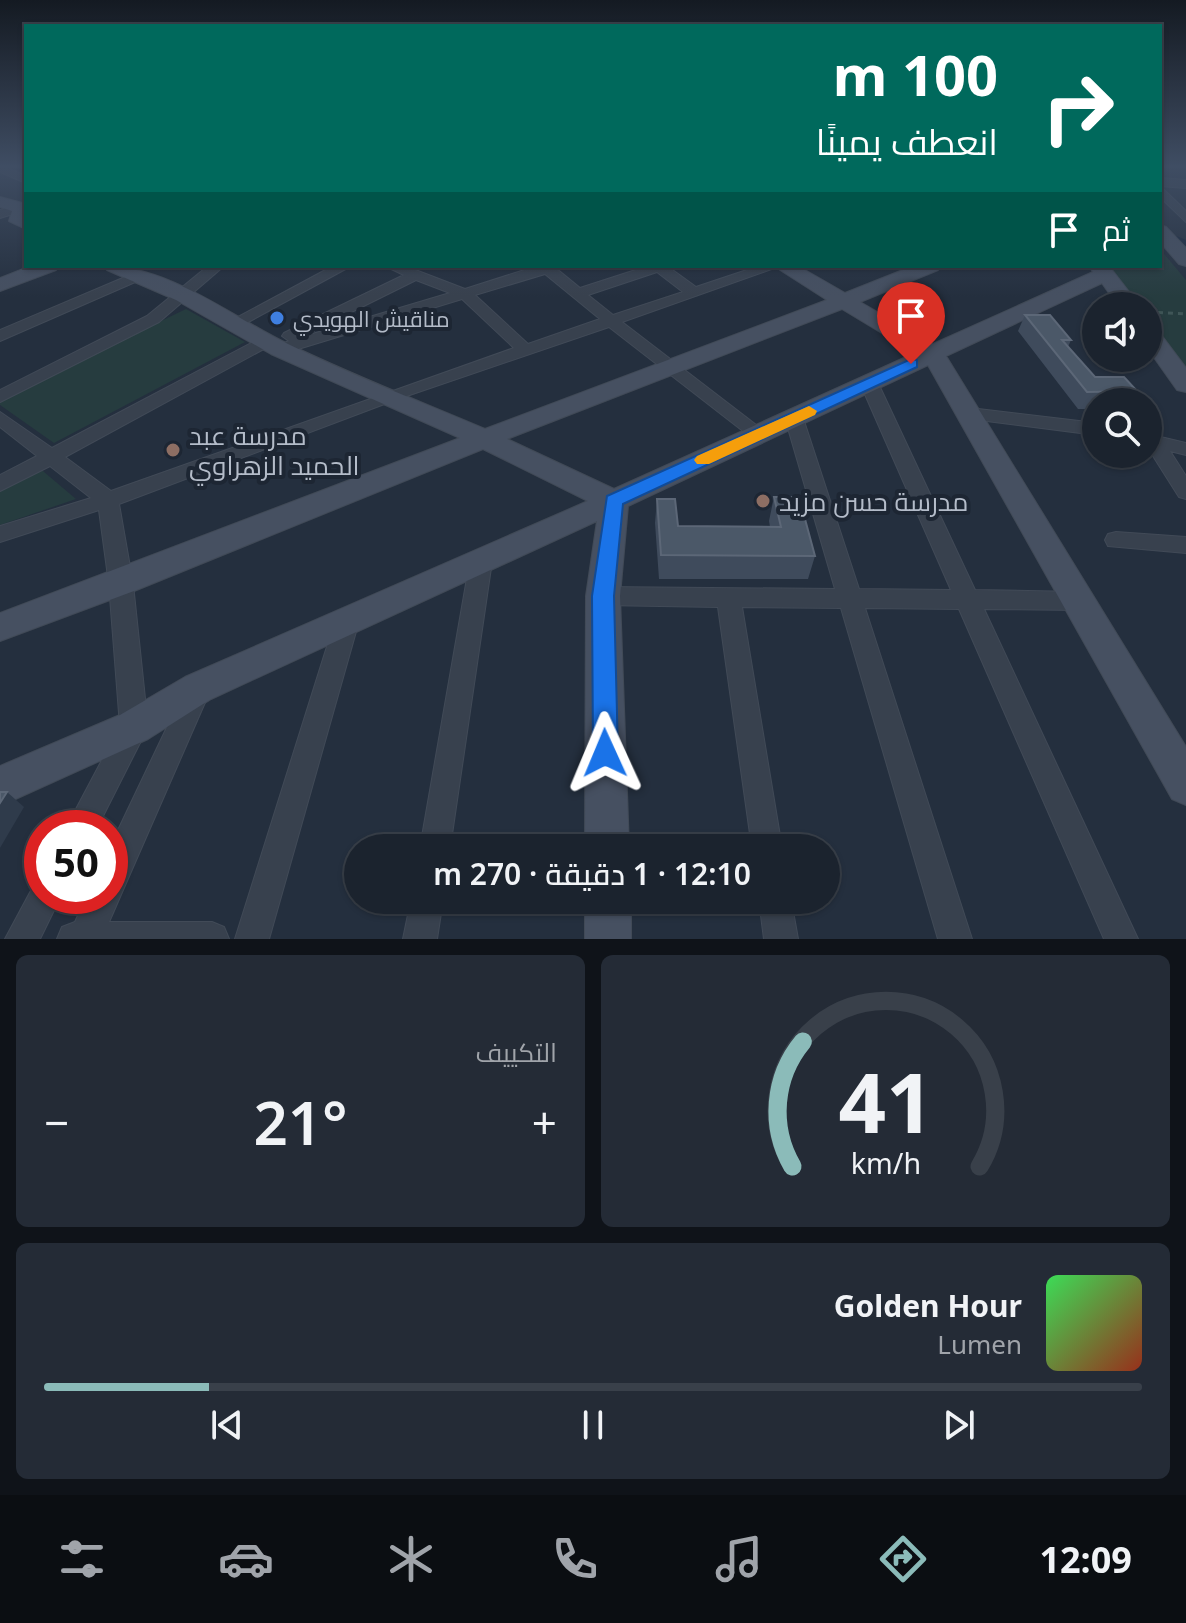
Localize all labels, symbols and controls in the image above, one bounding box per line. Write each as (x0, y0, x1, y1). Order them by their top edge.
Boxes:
text: 100 m (833, 36, 998, 112)
icon: right (1026, 56, 1130, 160)
text: انعطف يمينًا (816, 117, 998, 166)
icon: arrive (1042, 208, 1086, 252)
text: ثم (1102, 209, 1130, 250)
pin (877, 282, 945, 364)
map controls (1082, 292, 1162, 468)
button: sound (1082, 292, 1162, 372)
icon: arrive (889, 294, 933, 338)
place label: مناقيش الهويدي (293, 303, 450, 336)
marker: مناقيش الهويدي (268, 309, 286, 327)
button: search (1082, 388, 1162, 468)
place label: مدرسة عبد الحميد الزهراوي (189, 417, 360, 486)
marker: مدرسة عبد الحميد الزهراوي (164, 441, 182, 459)
place label: مدرسة حسن مزيد (779, 483, 968, 519)
marker: مدرسة حسن مزيد (754, 492, 772, 510)
position arrow (563, 711, 647, 795)
speed limit sign: 50 (24, 810, 128, 914)
text: 12:10 · 1 دقيقة · 270 m (433, 853, 751, 894)
text: التكييف (475, 1034, 557, 1070)
text: 41 (838, 1044, 933, 1157)
text: 21° (253, 1081, 348, 1163)
text: − (44, 1092, 69, 1152)
text: + (532, 1092, 557, 1152)
text: km/h (850, 1143, 921, 1182)
text: Golden Hour (834, 1285, 1022, 1326)
text: Lumen (937, 1326, 1022, 1362)
icon: previous (205, 1403, 249, 1447)
icon: pause (571, 1403, 615, 1447)
icon: next (937, 1403, 981, 1447)
icon: filters (54, 1531, 110, 1587)
icon: car (218, 1531, 274, 1587)
icon: climate (383, 1531, 439, 1587)
icon: phone (547, 1531, 603, 1587)
icon: music (711, 1531, 767, 1587)
icon: directions (875, 1531, 931, 1587)
text: 12:09 (1039, 1535, 1132, 1584)

